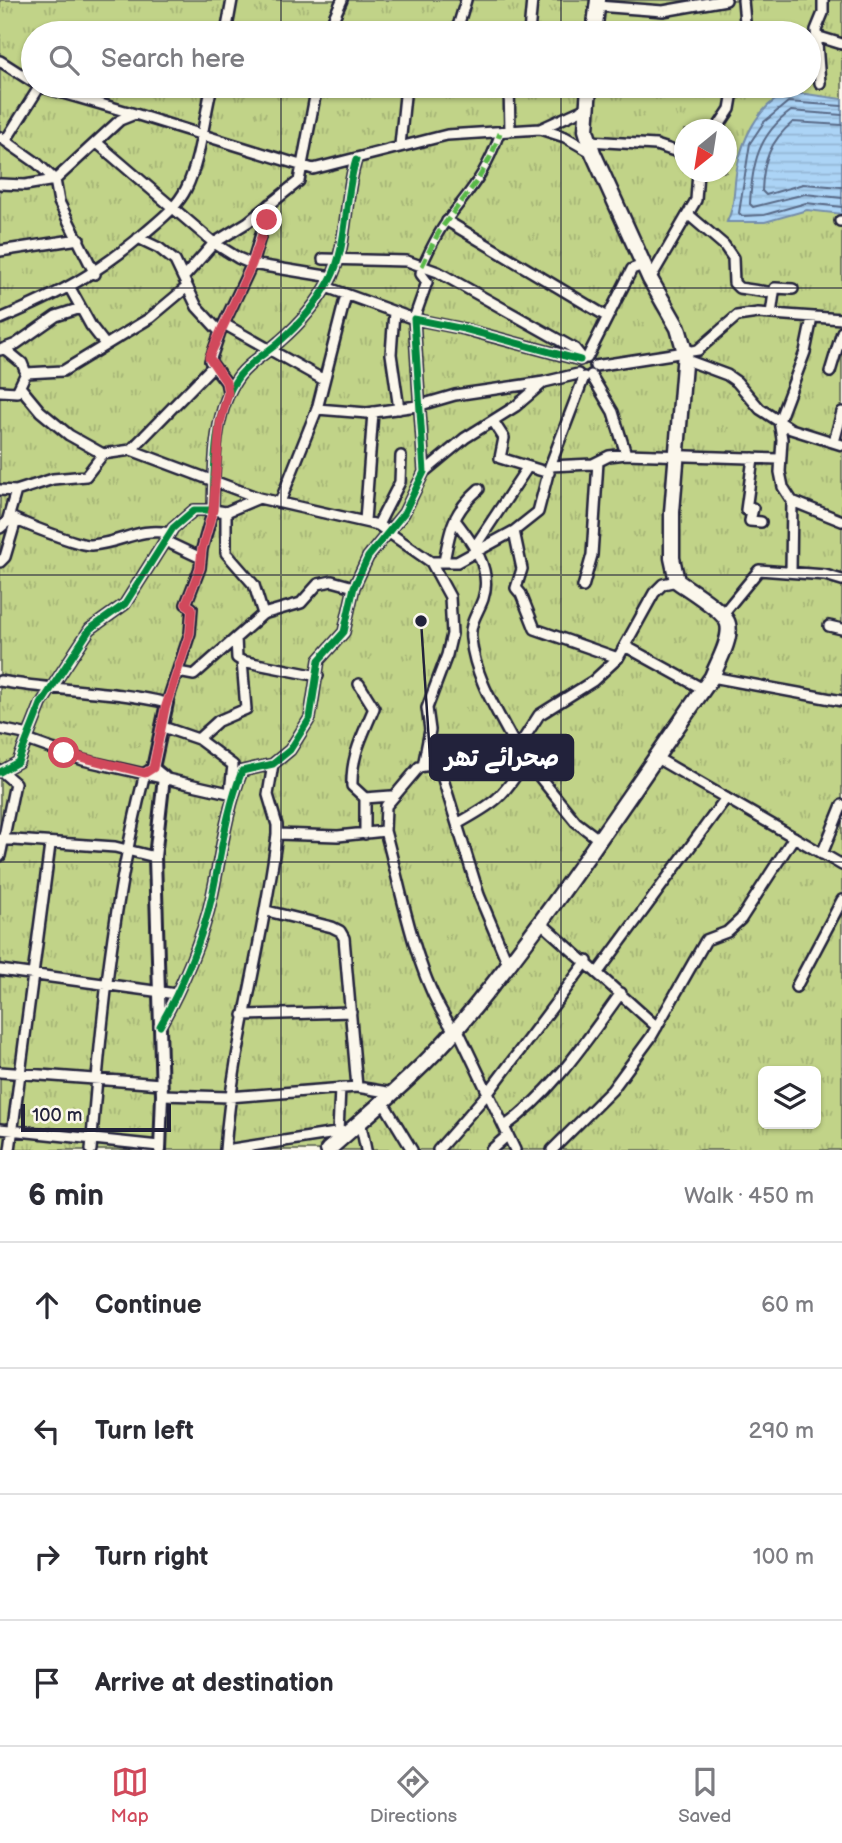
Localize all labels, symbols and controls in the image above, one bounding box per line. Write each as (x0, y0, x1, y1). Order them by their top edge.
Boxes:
search box (21, 21, 821, 98)
icon: search (45, 41, 83, 79)
text: Search here (101, 44, 245, 75)
north arrow (674, 119, 737, 182)
route end (251, 204, 282, 235)
callout: صحرائے تھر (430, 735, 573, 780)
route start (48, 737, 79, 768)
text: صحرائے تھر (443, 744, 559, 774)
map controls (758, 1066, 821, 1129)
button: layers (758, 1066, 821, 1129)
scale bar (21, 1101, 172, 1133)
text: 100 m (32, 1104, 83, 1127)
text: 6 min (28, 1178, 104, 1214)
text: Walk · 450 m (684, 1182, 814, 1210)
icon: ahead (28, 1286, 66, 1324)
text: Continue (95, 1290, 202, 1321)
text: 60 m (761, 1291, 814, 1319)
icon: left (28, 1412, 66, 1450)
text: Turn left (95, 1416, 194, 1447)
text: 290 m (748, 1417, 814, 1445)
icon: right (28, 1538, 66, 1576)
text: Turn right (95, 1542, 208, 1573)
text: 100 m (753, 1543, 814, 1571)
icon: arrive (28, 1664, 66, 1702)
text: Arrive at destination (95, 1668, 334, 1699)
tab: Map (111, 1763, 149, 1828)
tab: Directions (370, 1763, 457, 1828)
tab: Saved (678, 1763, 731, 1828)

